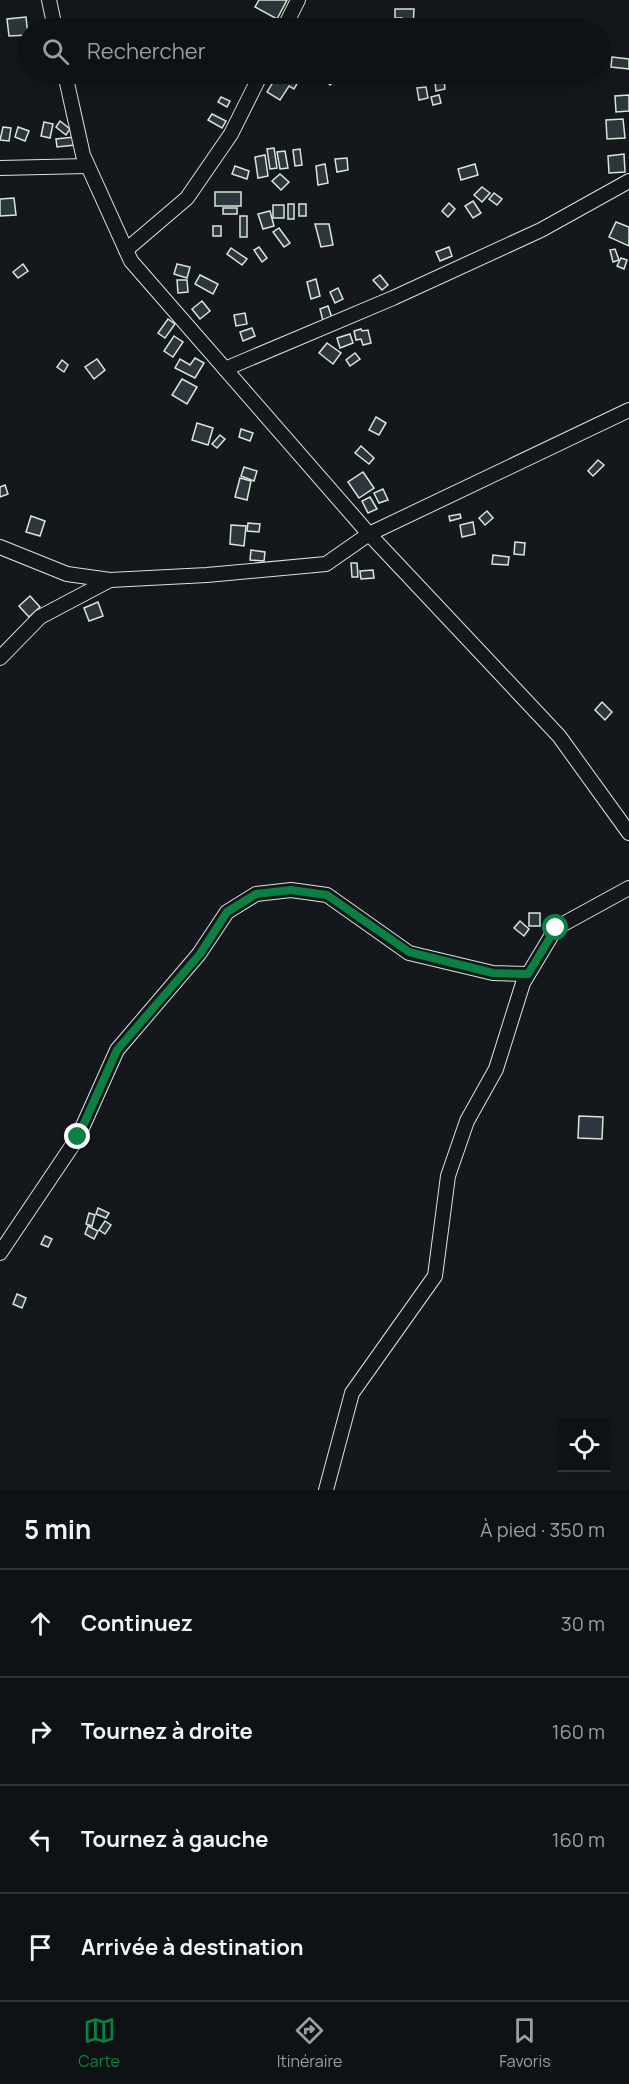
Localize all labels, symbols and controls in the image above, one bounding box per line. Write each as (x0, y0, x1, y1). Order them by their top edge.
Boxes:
search box (18, 18, 611, 84)
icon: search (39, 35, 72, 68)
text: Rechercher (87, 36, 206, 66)
route start (542, 914, 568, 940)
route end (64, 1123, 90, 1149)
map controls (557, 1418, 611, 1472)
button: locate (557, 1418, 611, 1472)
text: 5 min (24, 1511, 91, 1547)
text: À pied · 350 m (480, 1516, 605, 1543)
icon: ahead (24, 1607, 57, 1640)
text: Continuez (81, 1608, 193, 1638)
text: 30 m (561, 1610, 605, 1637)
icon: right (24, 1715, 57, 1748)
text: Tournez à droite (81, 1716, 253, 1746)
text: 160 m (552, 1718, 605, 1745)
icon: left (24, 1823, 57, 1856)
text: Tournez à gauche (81, 1824, 268, 1854)
text: 160 m (552, 1826, 605, 1853)
icon: arrive (24, 1931, 57, 1964)
text: Arrivée à destination (81, 1932, 304, 1962)
tab: Carte (78, 2014, 120, 2072)
tab: Itinéraire (277, 2014, 342, 2072)
tab: Favoris (499, 2014, 551, 2072)

